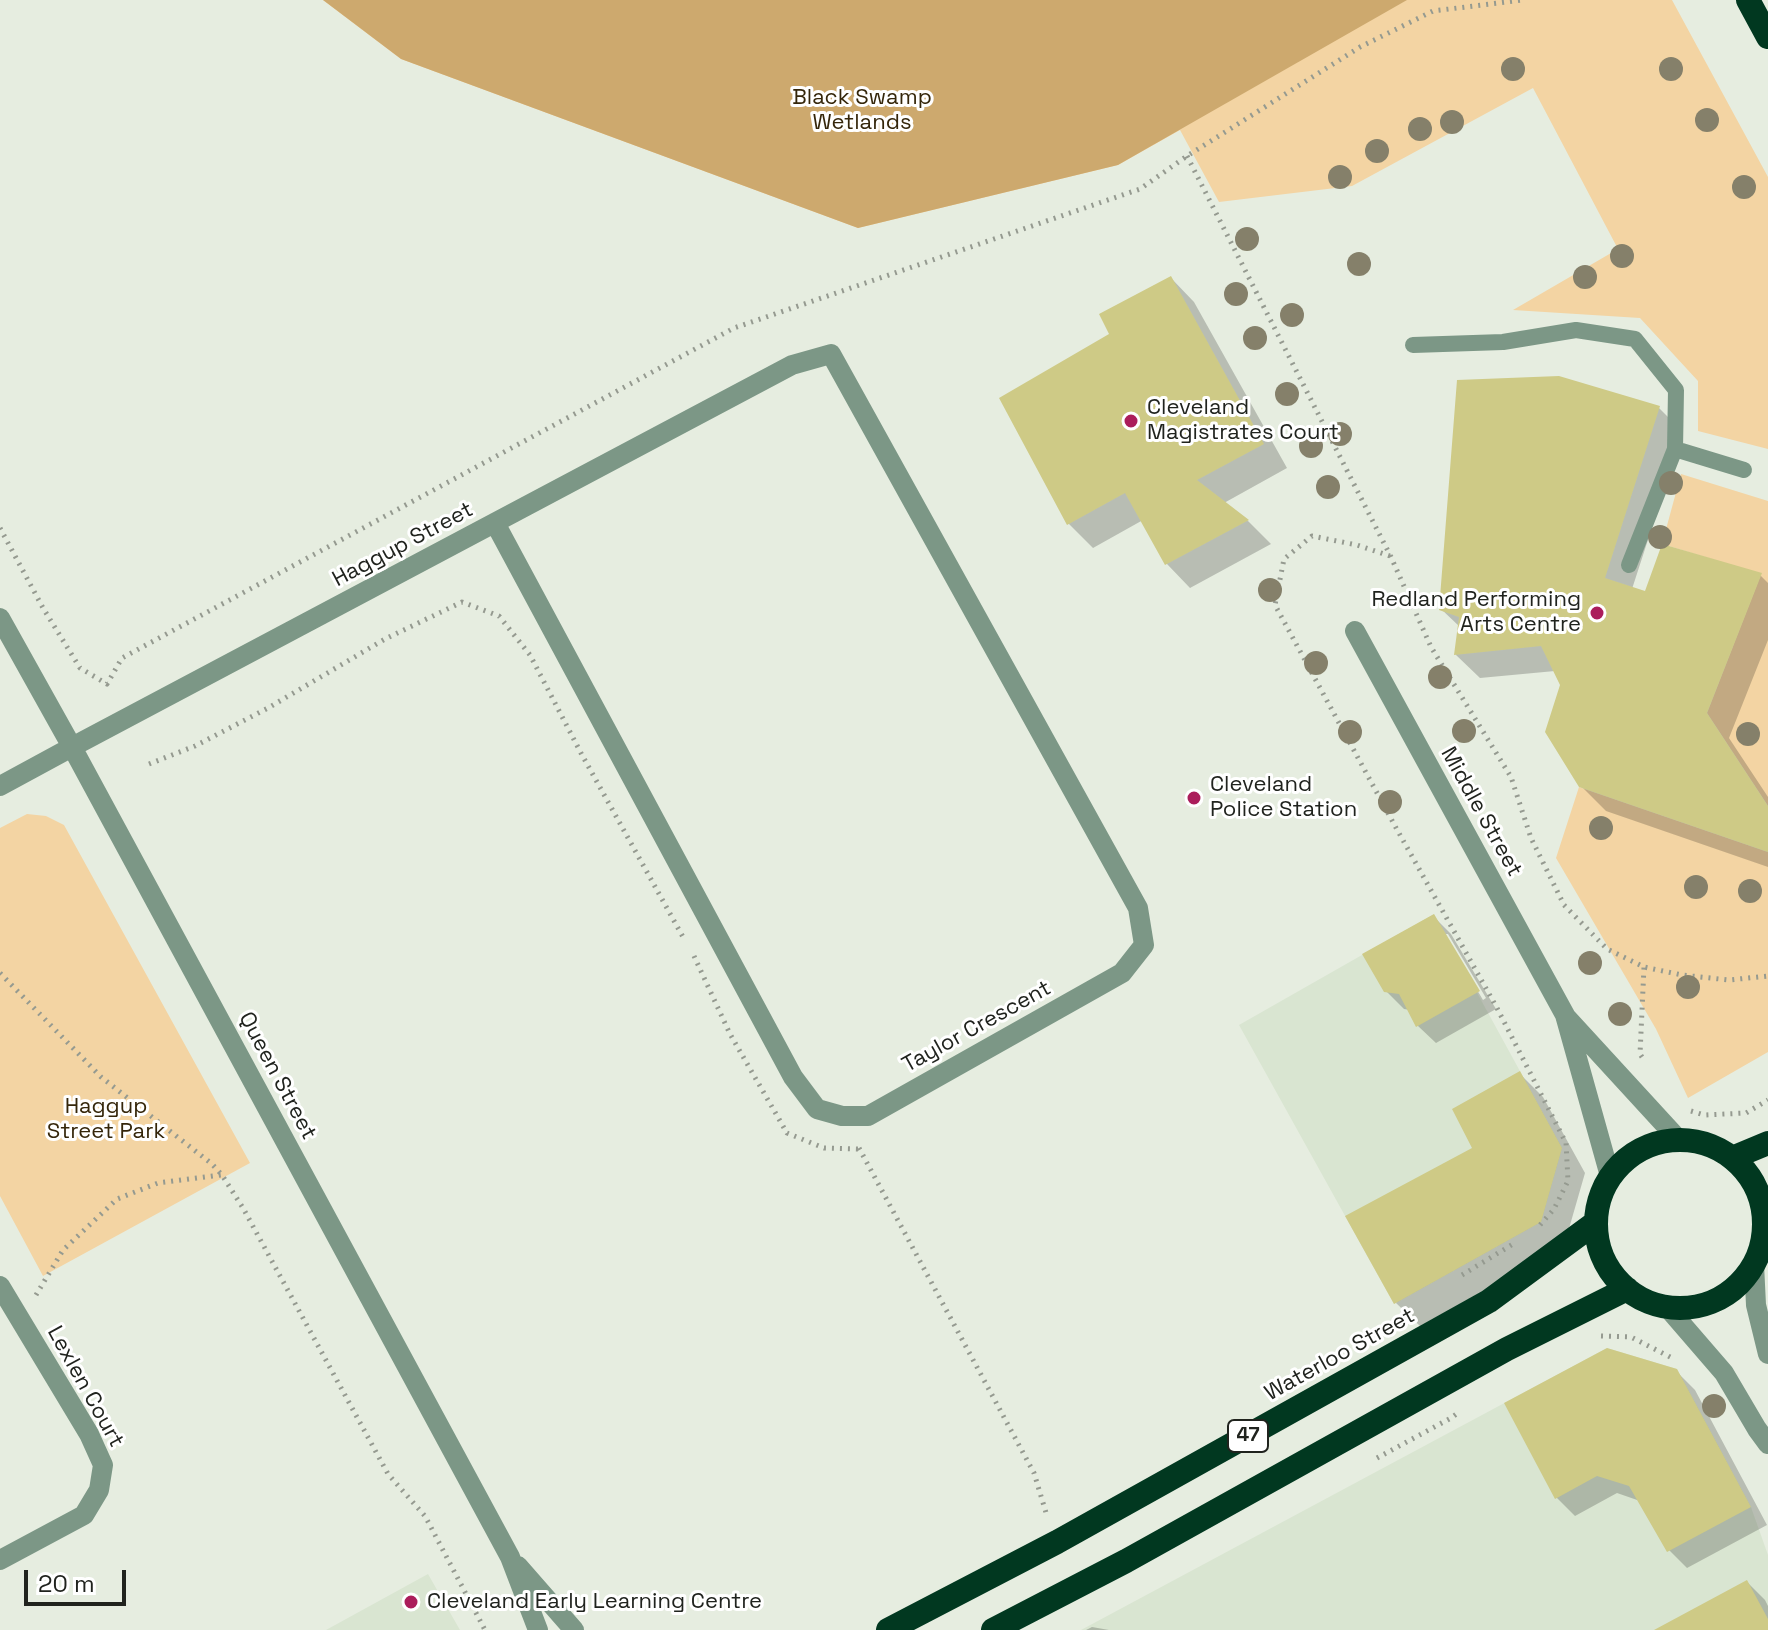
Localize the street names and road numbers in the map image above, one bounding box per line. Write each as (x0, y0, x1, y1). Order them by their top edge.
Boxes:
street label: Haggup Street (328, 497, 478, 593)
street label: Middle Street (1435, 743, 1527, 881)
street label: Taylor Crescent (898, 975, 1056, 1079)
street label: Queen Street (232, 1008, 322, 1144)
street label: Waterloo Street (1260, 1303, 1420, 1407)
street label: Lexlen Court (41, 1322, 129, 1452)
road number: 47 (1228, 1420, 1268, 1452)

